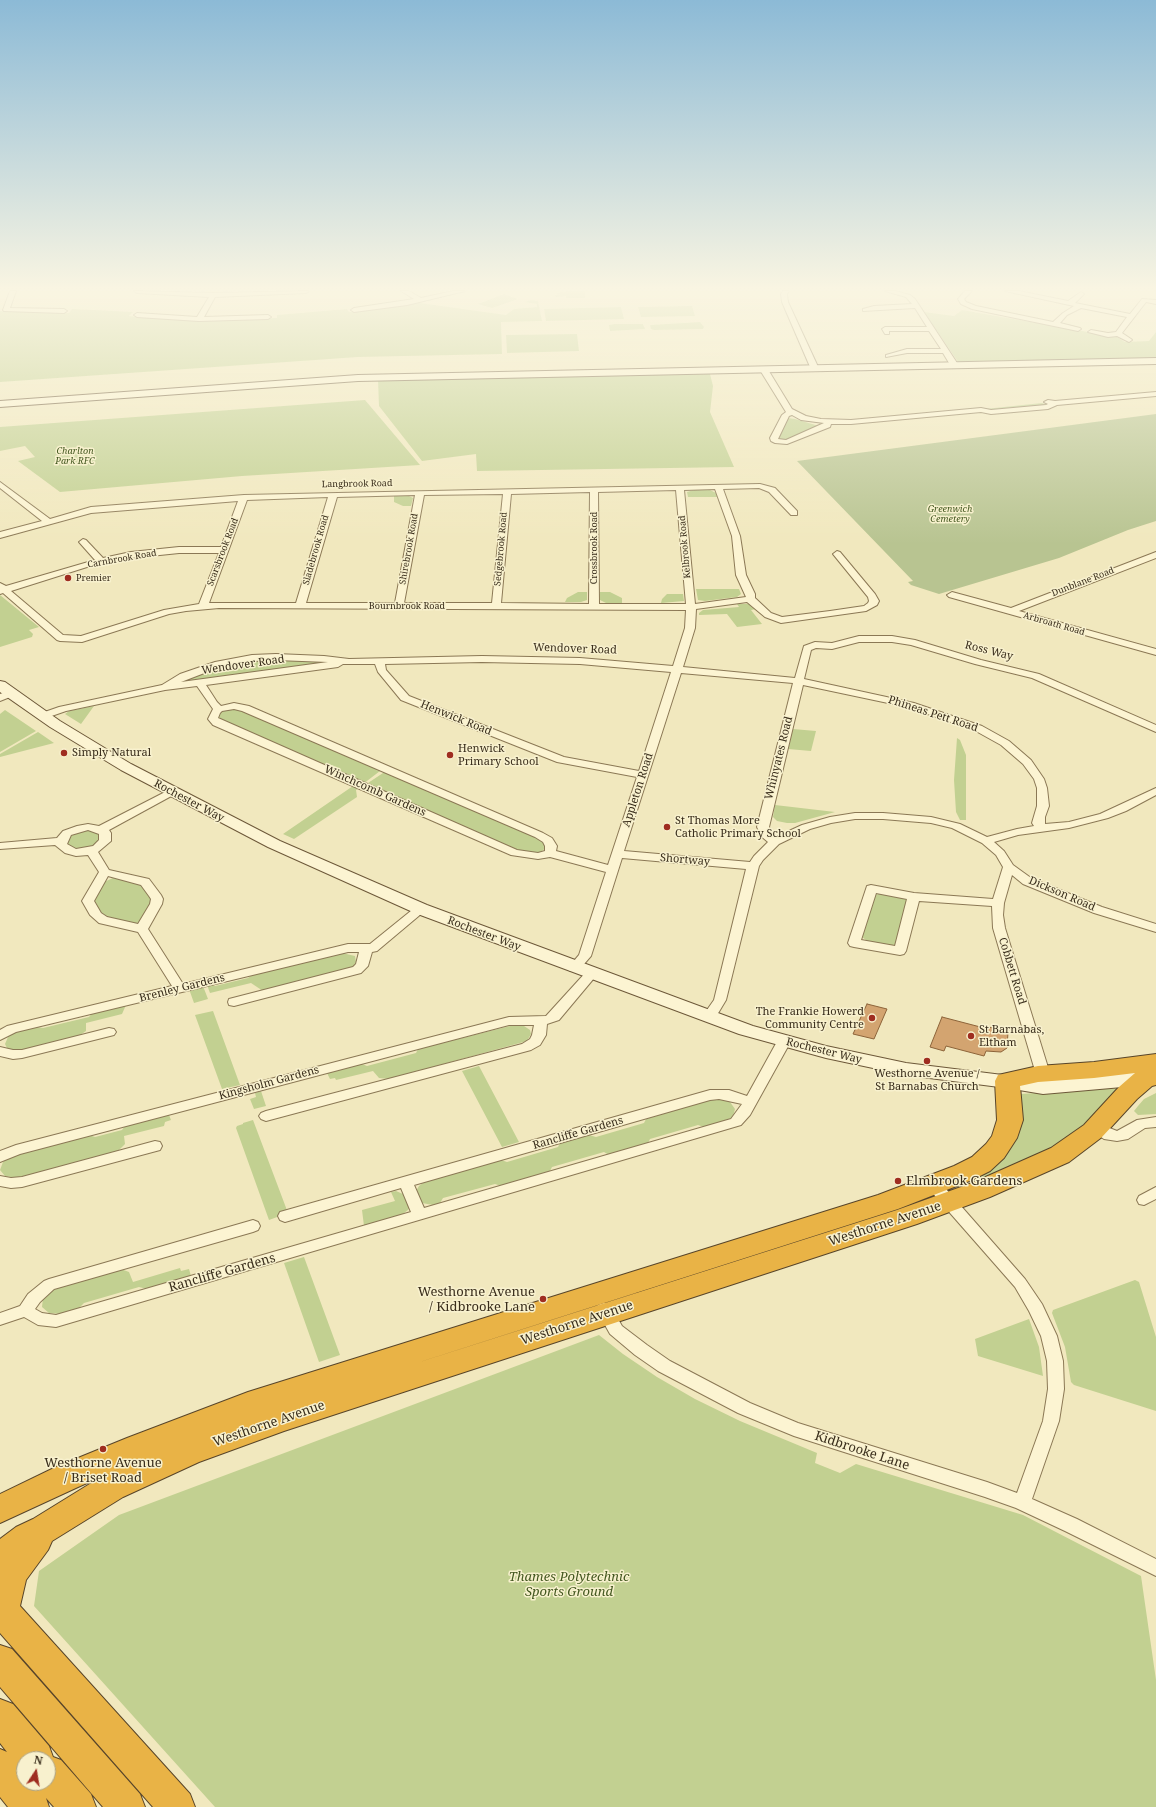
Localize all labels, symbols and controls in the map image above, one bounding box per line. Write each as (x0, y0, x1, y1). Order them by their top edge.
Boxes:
park label: Charlton Park RFC (55, 446, 95, 467)
street label: Langbrook Road (322, 478, 392, 490)
park label: Greenwich Cemetery (928, 504, 972, 525)
street label: Sedgebrook Road (492, 512, 510, 586)
street label: Crossbrook Road (589, 512, 599, 584)
street label: Shirebrook Road (397, 513, 421, 585)
street label: Sladebrook Road (301, 514, 331, 586)
street label: Kelbrook Road (677, 515, 693, 579)
street label: Scarsbrook Road (205, 516, 241, 588)
street label: Carnbrook Road (87, 548, 157, 570)
street label: Dunblane Road (1050, 565, 1116, 599)
marker: Premier (63, 573, 73, 583)
place label: Premier (76, 573, 111, 583)
street label: Bournbrook Road (369, 601, 445, 611)
street label: Arbroath Road (1022, 610, 1086, 638)
street label: Ross Way (963, 639, 1015, 663)
street label: Wendover Road (533, 641, 617, 657)
street label: Wendover Road (201, 653, 285, 677)
street label: Phineas Pett Road (886, 693, 980, 735)
street label: Henwick Road (418, 698, 494, 738)
street label: Whinyates Road (762, 715, 796, 801)
place label: Henwick Primary School (458, 742, 539, 768)
place label: Simply Natural (72, 746, 151, 760)
marker: Simply Natural (59, 748, 69, 758)
marker: Henwick Primary School (445, 750, 455, 760)
street label: Appleton Road (620, 751, 656, 829)
street label: Winchcomb Gardens (322, 763, 428, 819)
street label: Rochester Way (152, 777, 226, 825)
place label: St Thomas More Catholic Primary School (675, 814, 801, 840)
marker: St Thomas More Catholic Primary School (662, 822, 672, 832)
street label: Shortway (660, 851, 710, 869)
street label: Dickson Road (1027, 874, 1097, 914)
street label: Rochester Way (445, 914, 523, 954)
street label: Cobbett Road (996, 936, 1028, 1006)
street label: Brenley Gardens (138, 971, 226, 1005)
place label: The Frankie Howerd Community Centre (756, 1005, 864, 1031)
marker: The Frankie Howerd Community Centre (867, 1013, 877, 1023)
place label: St Barnabas, Eltham (979, 1023, 1044, 1049)
marker: St Barnabas, Eltham (966, 1031, 976, 1041)
street label: Rochester Way (785, 1035, 863, 1067)
marker: Westhorne Avenue / St Barnabas Church (922, 1056, 932, 1066)
street label: Kingsholm Gardens (217, 1063, 321, 1103)
place label: Westhorne Avenue / St Barnabas Church (874, 1067, 980, 1093)
street label: Rancliffe Gardens (531, 1114, 625, 1152)
place label: Elmbrook Gardens (906, 1173, 1022, 1189)
marker: Elmbrook Gardens (893, 1176, 903, 1186)
street label: Westhorne Avenue (827, 1198, 943, 1250)
street label: Rancliffe Gardens (167, 1250, 277, 1296)
place label: Westhorne Avenue / Kidbrooke Lane (418, 1284, 535, 1315)
marker: Westhorne Avenue / Kidbrooke Lane (538, 1294, 548, 1304)
street label: Westhorne Avenue (519, 1297, 635, 1349)
street label: Westhorne Avenue (211, 1398, 327, 1450)
street label: Kidbrooke Lane (813, 1428, 911, 1474)
marker: Westhorne Avenue / Briset Road (98, 1444, 108, 1454)
place label: Westhorne Avenue / Briset Road (44, 1455, 162, 1486)
park label: Thames Polytechnic Sports Ground (509, 1569, 629, 1600)
north arrow (16, 1751, 56, 1791)
text: N (33, 1752, 44, 1768)

